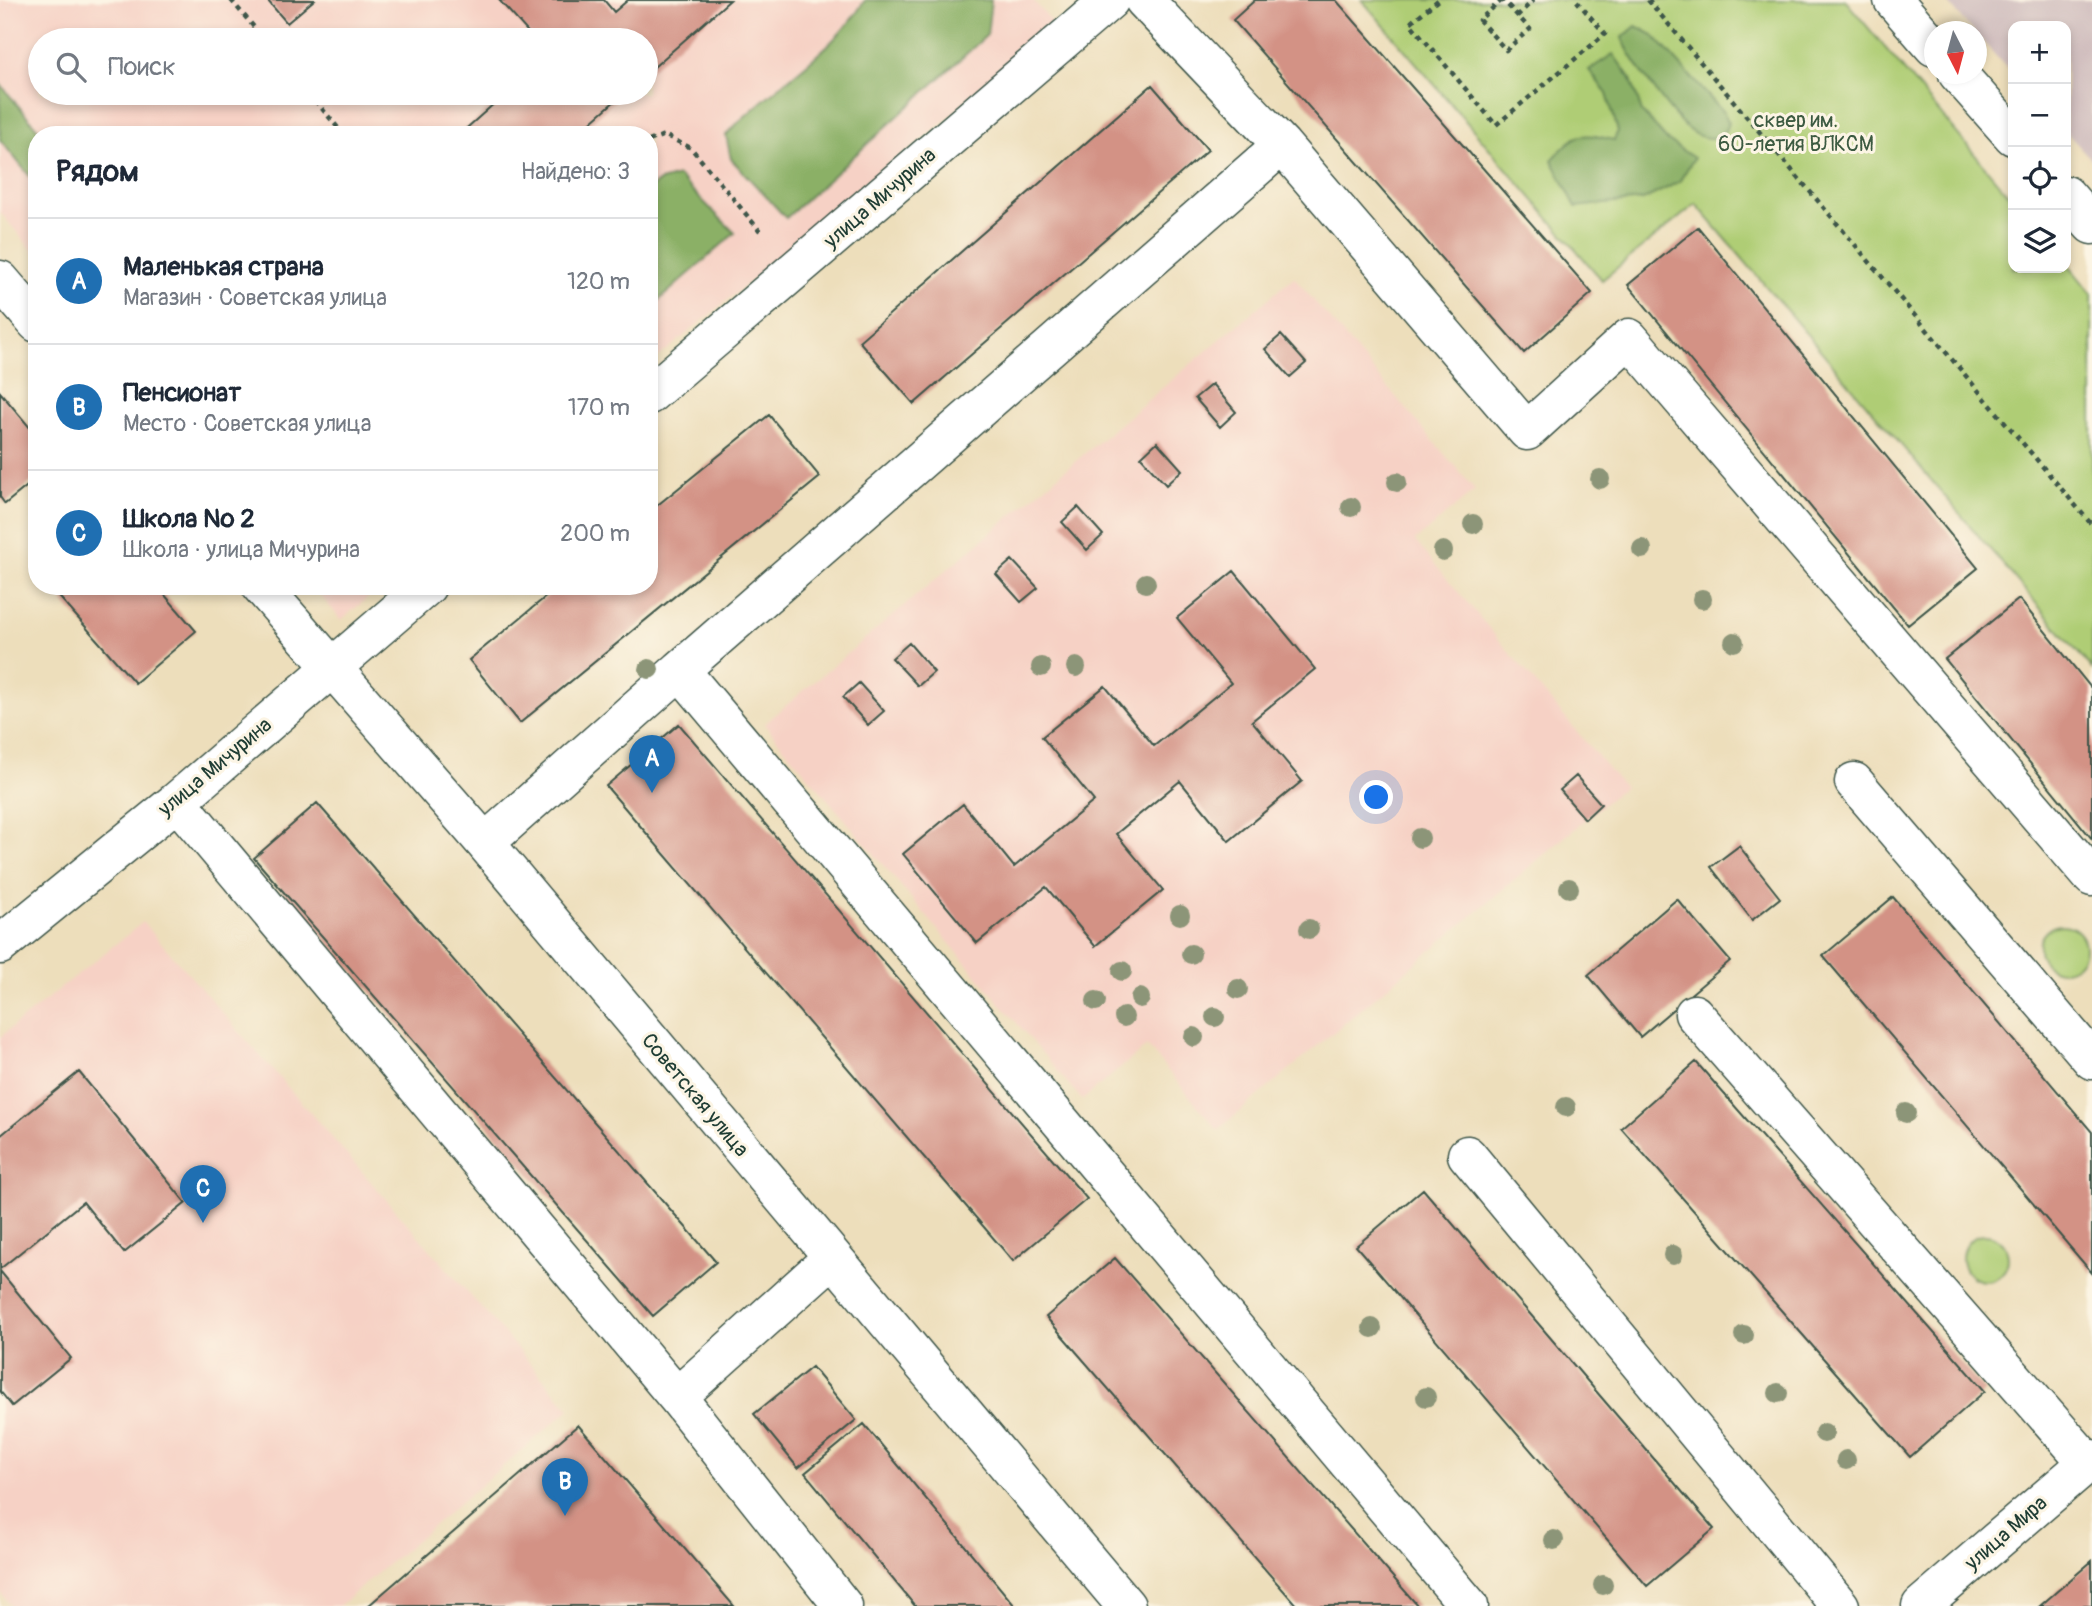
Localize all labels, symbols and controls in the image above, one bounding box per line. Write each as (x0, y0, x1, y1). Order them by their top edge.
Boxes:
north arrow (1924, 21, 1987, 84)
map controls (2008, 21, 2071, 273)
button: + (2008, 21, 2071, 84)
search box (28, 28, 658, 105)
icon: search (52, 48, 90, 86)
text: Поиск (108, 51, 176, 83)
button: − (2008, 84, 2071, 147)
park label: сквер им. 60-летия ВЛКСМ (1718, 107, 1874, 158)
street label: улица Мичурина (817, 142, 942, 255)
button: locate (2008, 147, 2071, 210)
text: Рядом (56, 153, 139, 190)
text: Найдено: 3 (521, 157, 630, 186)
button: layers (2008, 210, 2071, 273)
text: Маленькая страна (123, 251, 324, 283)
text: A (72, 267, 86, 296)
text: 120 m (567, 267, 630, 296)
text: Магазин · Советская улица (123, 283, 387, 312)
text: Пенсионат (123, 377, 241, 409)
text: B (72, 393, 86, 422)
text: 170 m (568, 393, 630, 422)
text: Место · Советская улица (123, 409, 371, 438)
text: Школа № 2 (123, 503, 255, 535)
text: C (72, 519, 86, 548)
text: 200 m (560, 519, 630, 548)
text: Школа · улица Мичурина (123, 535, 360, 564)
street label: улица Мичурина (152, 712, 277, 823)
pin: A (629, 735, 675, 793)
your location (1359, 780, 1393, 814)
street label: Советская улица (635, 1028, 755, 1162)
pin: C (180, 1165, 226, 1223)
pin: B (542, 1458, 588, 1516)
street label: улица Мира (1958, 1490, 2053, 1577)

